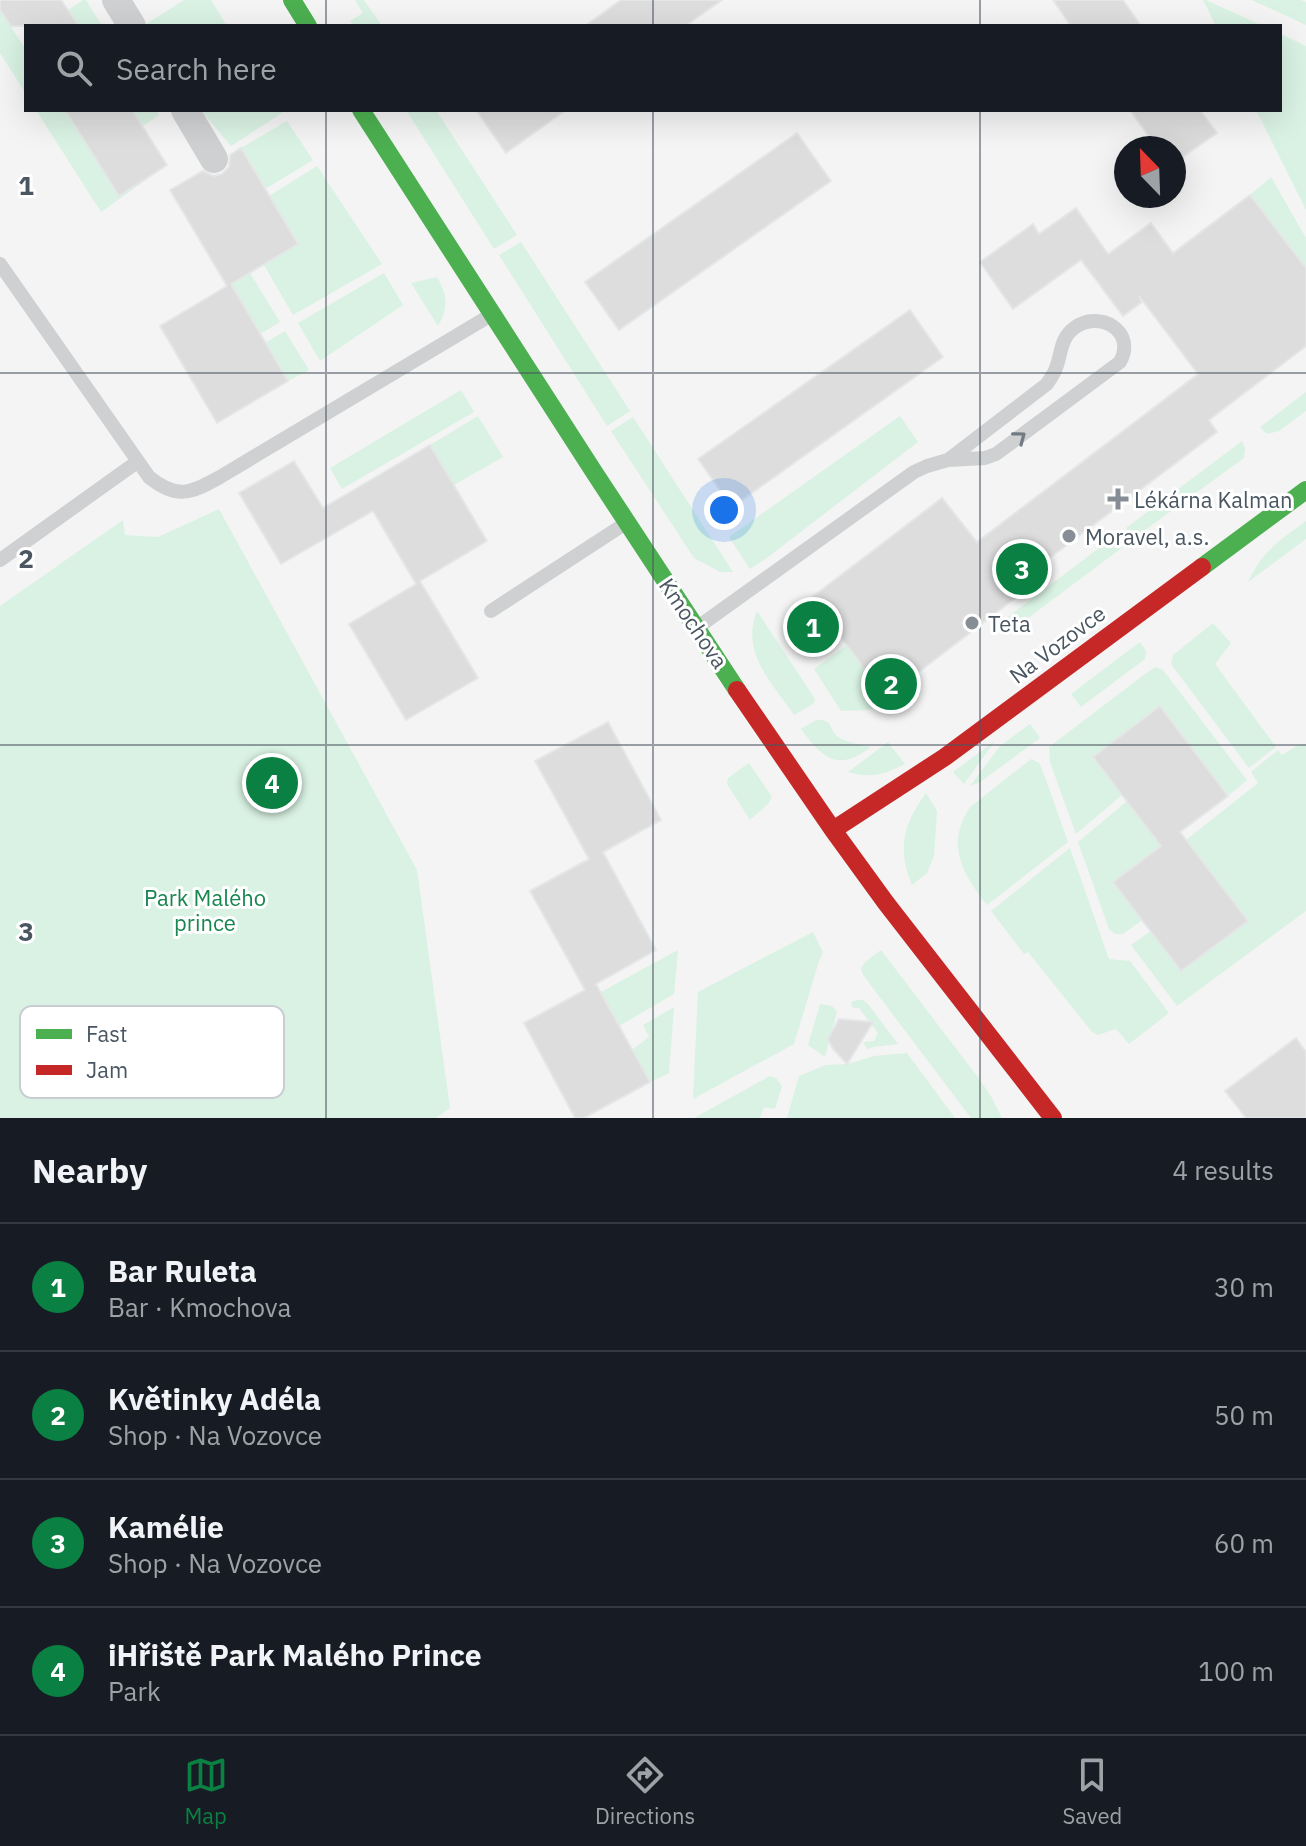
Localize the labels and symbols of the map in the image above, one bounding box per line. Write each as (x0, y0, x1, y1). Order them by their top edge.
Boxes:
north arrow (1114, 136, 1186, 208)
text: 1 (18, 168, 34, 202)
one-way arrow (1011, 432, 1026, 446)
place label: Lékárna Kalman (1134, 485, 1292, 514)
your location (704, 490, 744, 530)
marker: Lékárna Kalman (1109, 490, 1127, 508)
place label: Moravel, a.s. (1085, 522, 1209, 551)
marker: Moravel, a.s. (1060, 527, 1078, 545)
pin: 3 (996, 539, 1048, 599)
text: 2 (18, 541, 34, 575)
street label: Kmochova (653, 572, 735, 674)
pin: 1 (787, 597, 839, 657)
street label: Na Vozovce (1003, 598, 1111, 690)
place label: Teta (988, 609, 1031, 638)
marker: Teta (963, 614, 981, 632)
pin: 2 (865, 654, 917, 714)
pin: 4 (246, 753, 298, 813)
park label: Park Malého prince (144, 883, 266, 937)
text: 3 (18, 914, 34, 948)
legend (20, 1006, 284, 1098)
text: Fast (86, 1019, 127, 1048)
text: Jam (86, 1055, 128, 1084)

